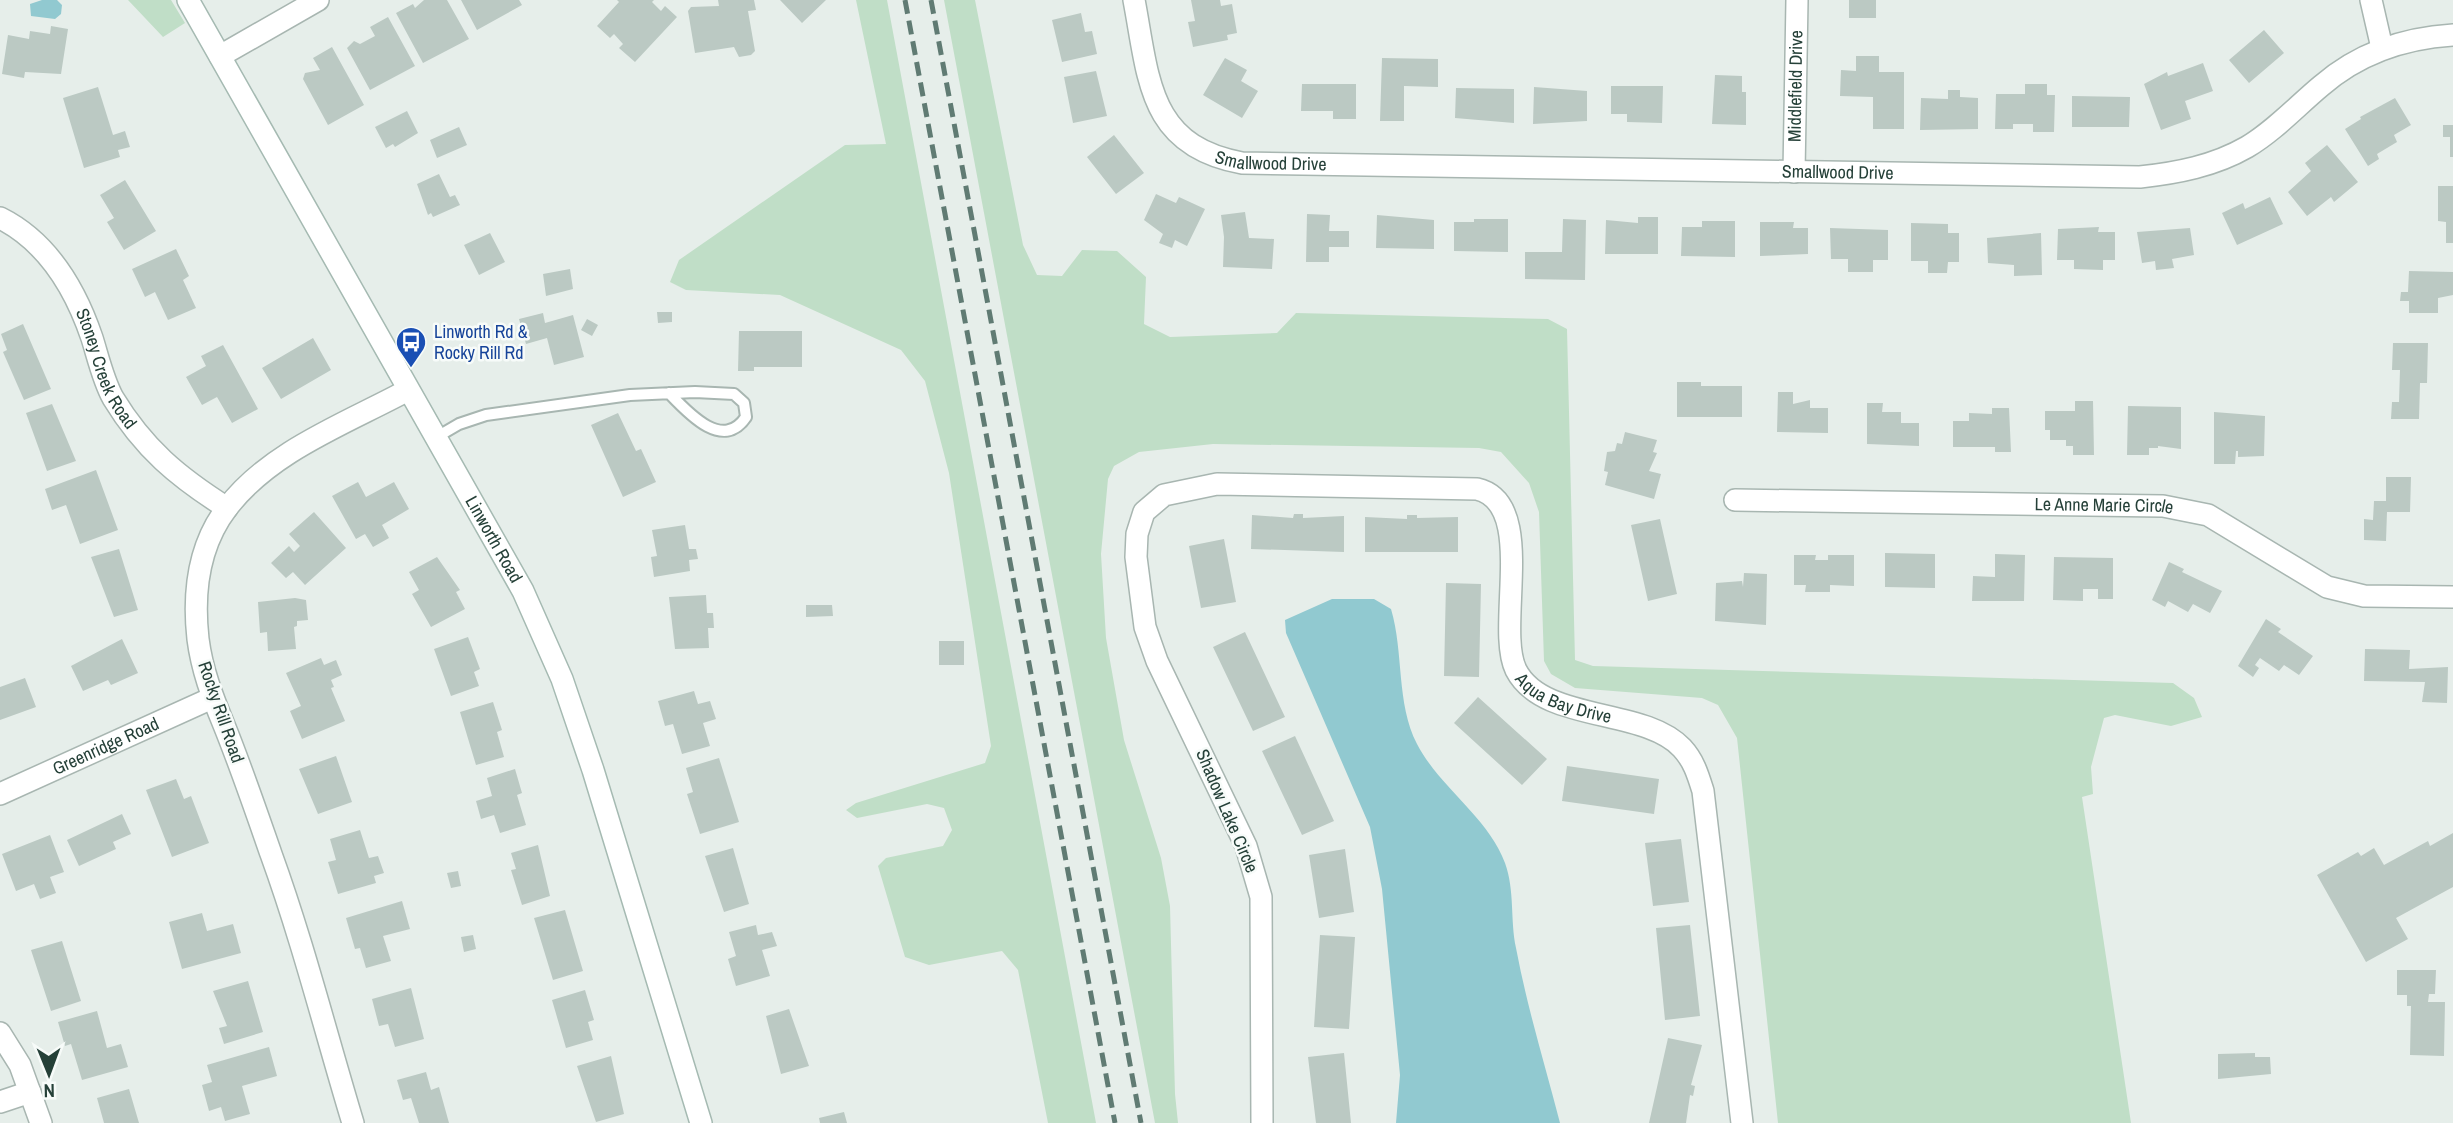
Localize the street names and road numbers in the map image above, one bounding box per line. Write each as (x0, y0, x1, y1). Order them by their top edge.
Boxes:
street label: Middlefield Drive (1782, 30, 1808, 142)
street label: Smallwood Drive (1212, 144, 1327, 176)
street label: Smallwood Drive (1782, 158, 1894, 185)
street label: Stoney Creek Road (70, 304, 143, 434)
street label: Linworth Road (460, 491, 529, 587)
street label: Le Anne Marie Circle (2034, 491, 2176, 520)
street label: Rocky Rill Road (192, 658, 251, 766)
street label: Aqua Bay Drive (1509, 667, 1614, 729)
street label: Greenridge Road (48, 711, 163, 781)
street label: Shadow Lake Circle (1190, 745, 1265, 876)

